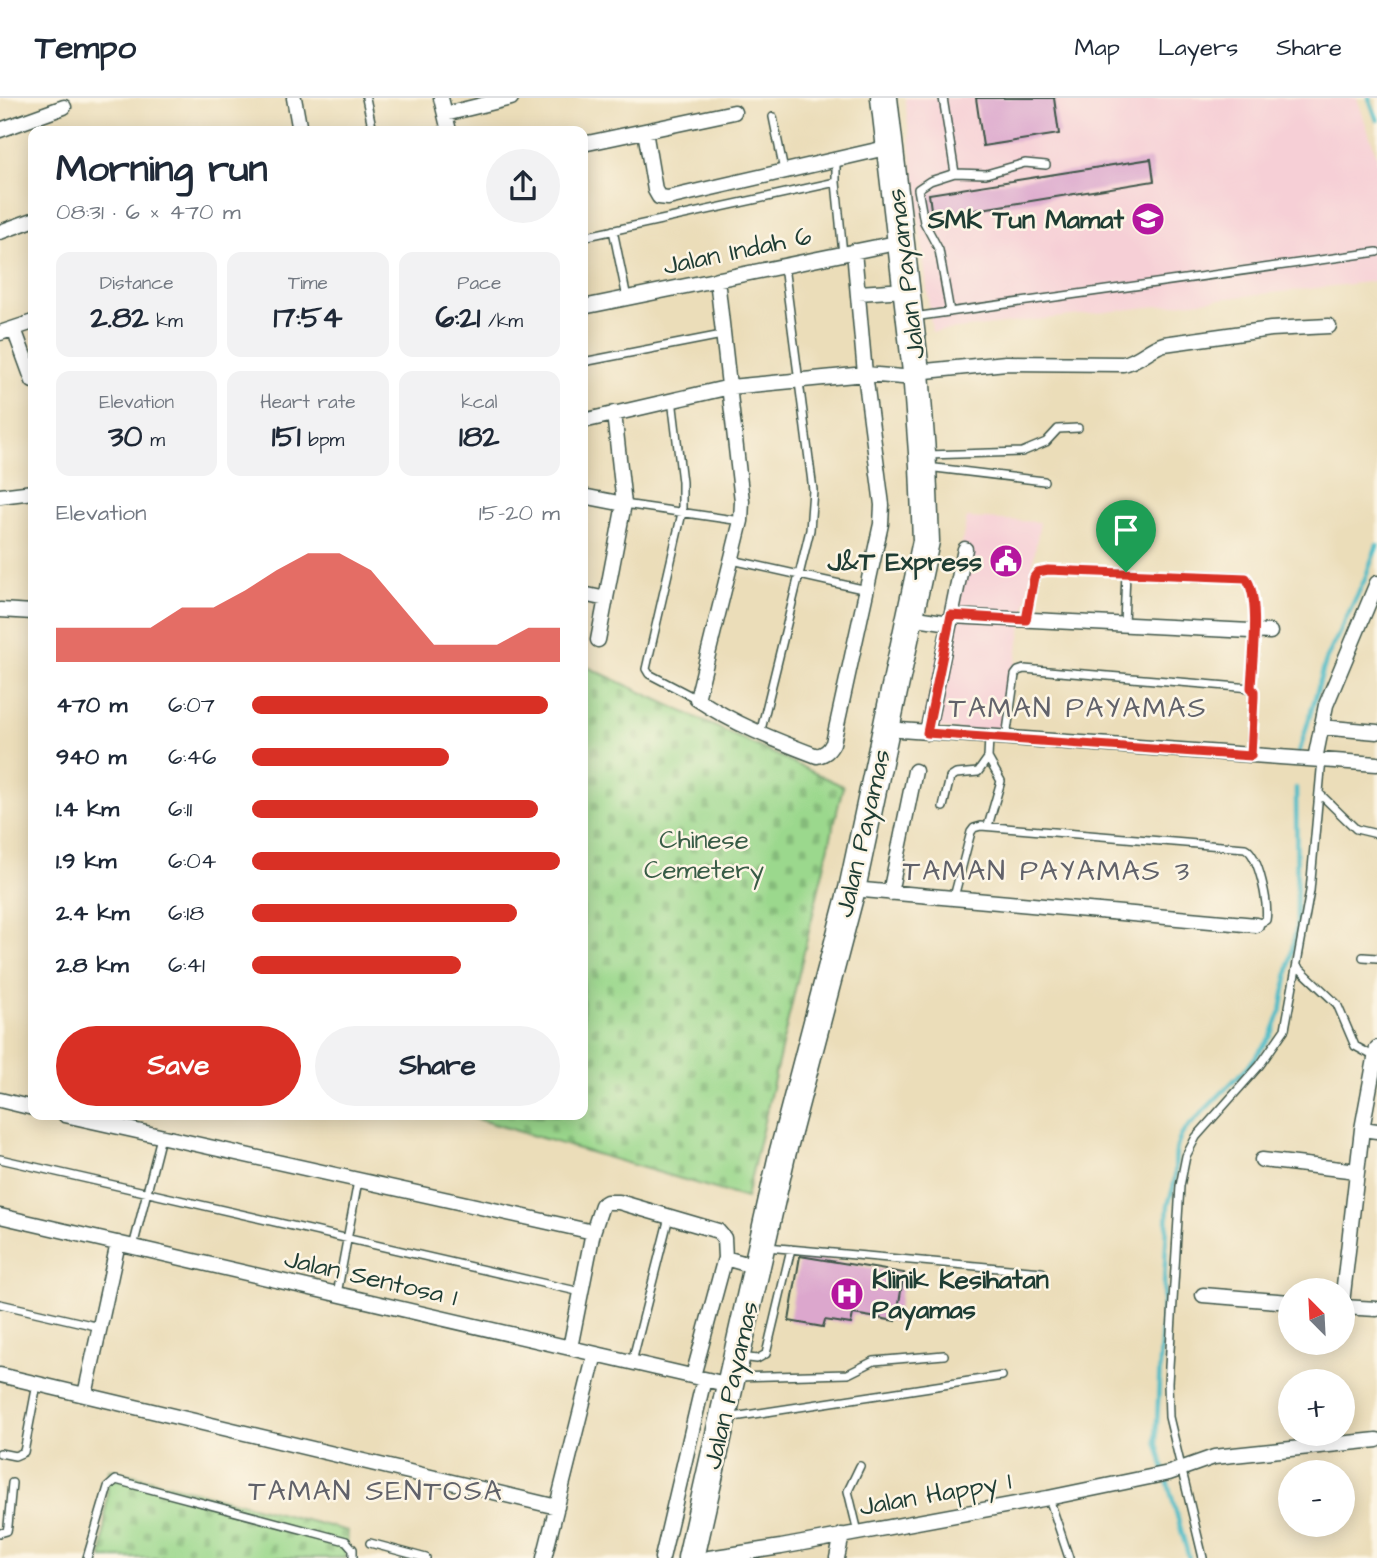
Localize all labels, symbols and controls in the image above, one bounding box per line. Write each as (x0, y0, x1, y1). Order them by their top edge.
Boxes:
text: Tempo (35, 25, 136, 71)
text: Map (1075, 31, 1120, 65)
text: Layers (1158, 31, 1238, 65)
text: Share (1276, 31, 1342, 65)
text: Morning run (56, 144, 268, 196)
button: share (486, 149, 560, 223)
street label: Jalan Payamas (878, 186, 936, 361)
text: 08:31 · 6 × 470 m (56, 196, 241, 228)
school or university icon: SMK Tun Mamat (1129, 200, 1167, 238)
place label: SMK Tun Mamat (927, 202, 1124, 238)
street label: Jalan Indah 6 (660, 218, 815, 284)
text: Distance (100, 270, 174, 297)
text: Time (288, 270, 328, 297)
text: Pace (457, 270, 501, 297)
text: 2.82 (91, 297, 149, 339)
text: 17:54 (274, 297, 342, 339)
text: 6:21 (436, 297, 480, 339)
text: km (149, 308, 183, 335)
text: /km (480, 308, 523, 335)
text: Elevation (99, 389, 174, 416)
text: Heart rate (260, 389, 356, 416)
text: kcal (461, 389, 498, 416)
text: 30 (108, 416, 143, 458)
text: 151 (272, 416, 301, 458)
text: 182 (459, 416, 500, 458)
text: m (143, 427, 165, 454)
text: bpm (301, 427, 344, 454)
text: Elevation (56, 497, 147, 529)
text: 15–20 m (479, 497, 560, 529)
pin (1096, 500, 1156, 572)
icon: arrive (1107, 511, 1145, 549)
public building icon: J&T Express (987, 542, 1025, 580)
place label: J&T Express (827, 544, 982, 580)
text: 470 m (56, 689, 127, 721)
text: 6:07 (168, 689, 215, 721)
district label: TAMAN PAYAMAS (948, 689, 1208, 728)
text: 940 m (56, 741, 126, 773)
text: 6:46 (168, 741, 216, 773)
street label: Jalan Payamas (826, 746, 902, 921)
text: 1.4 km (56, 793, 119, 825)
text: 6:11 (168, 793, 192, 825)
park label: Chinese Cemetery (644, 822, 764, 890)
text: 1.9 km (56, 845, 117, 877)
text: 6:04 (168, 845, 216, 877)
district label: TAMAN PAYAMAS 3 (903, 852, 1191, 891)
text: 2.4 km (56, 897, 129, 929)
text: 6:18 (168, 897, 204, 929)
text: 2.8 km (56, 949, 129, 981)
text: 6:41 (168, 949, 205, 981)
button: Save (56, 1026, 301, 1106)
button: Share (315, 1026, 560, 1106)
street label: Jalan Sentosa 1 (281, 1241, 461, 1315)
place label: Klinik Kesihatan Payamas (872, 1262, 1049, 1331)
hospital icon: Klinik Kesihatan Payamas (828, 1275, 866, 1313)
north arrow (1278, 1278, 1354, 1354)
map controls (1278, 1278, 1355, 1537)
street label: Jalan Payamas (694, 1298, 770, 1473)
button: + (1278, 1369, 1355, 1446)
button: − (1278, 1460, 1355, 1537)
street label: Jalan Happy 1 (856, 1463, 1014, 1527)
district label: TAMAN SENTOSA (248, 1472, 504, 1511)

